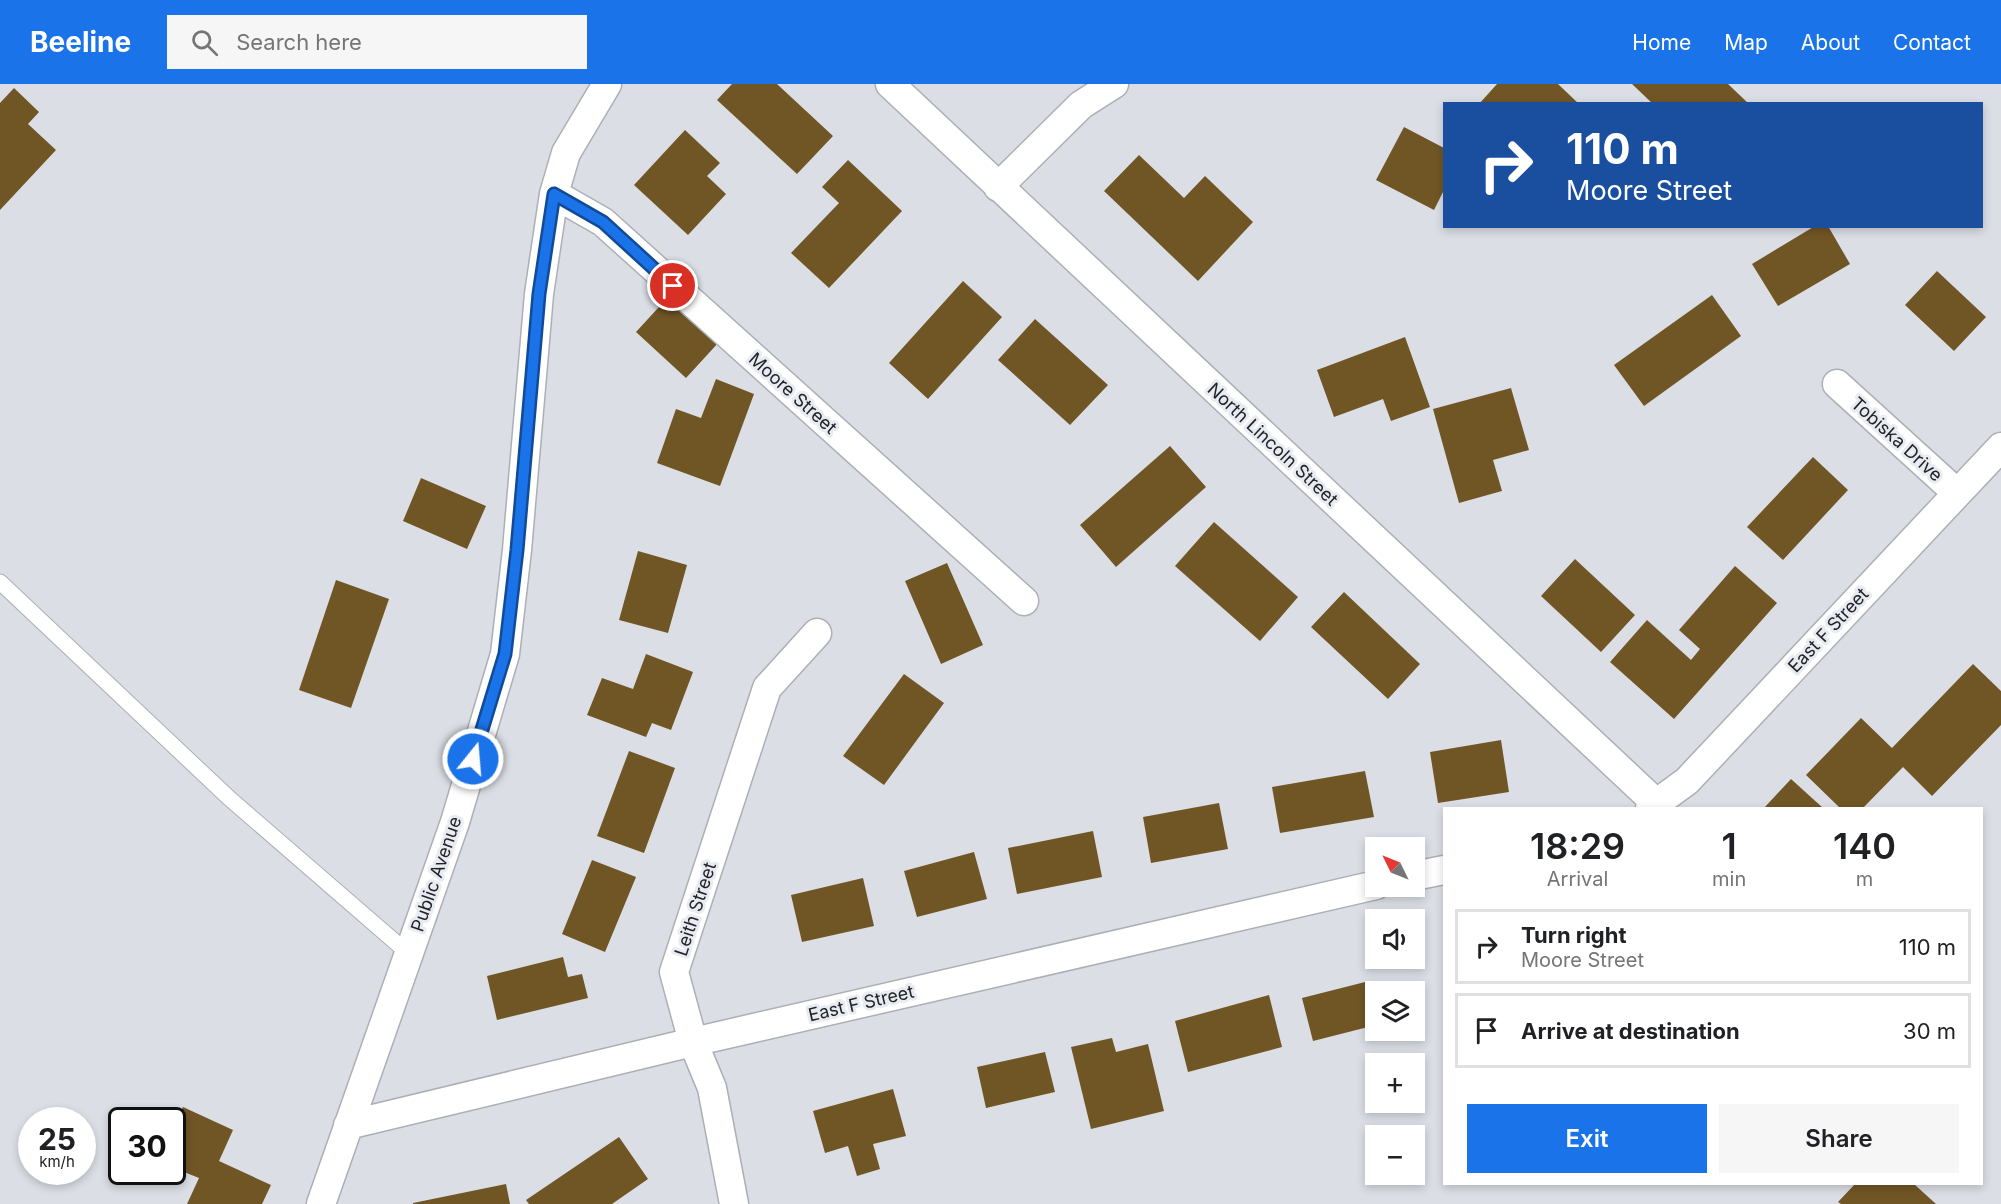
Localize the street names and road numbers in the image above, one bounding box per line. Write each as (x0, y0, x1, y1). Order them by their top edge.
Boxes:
street label: Moore Street (745, 348, 841, 438)
street label: North Lincoln Street (1204, 378, 1342, 510)
street label: Tobiska Drive (1847, 393, 1947, 485)
street label: East F Street (1784, 583, 1873, 677)
street label: Public Avenue (406, 814, 466, 934)
street label: Leith Street (670, 859, 720, 959)
street label: East F Street (806, 981, 916, 1025)

